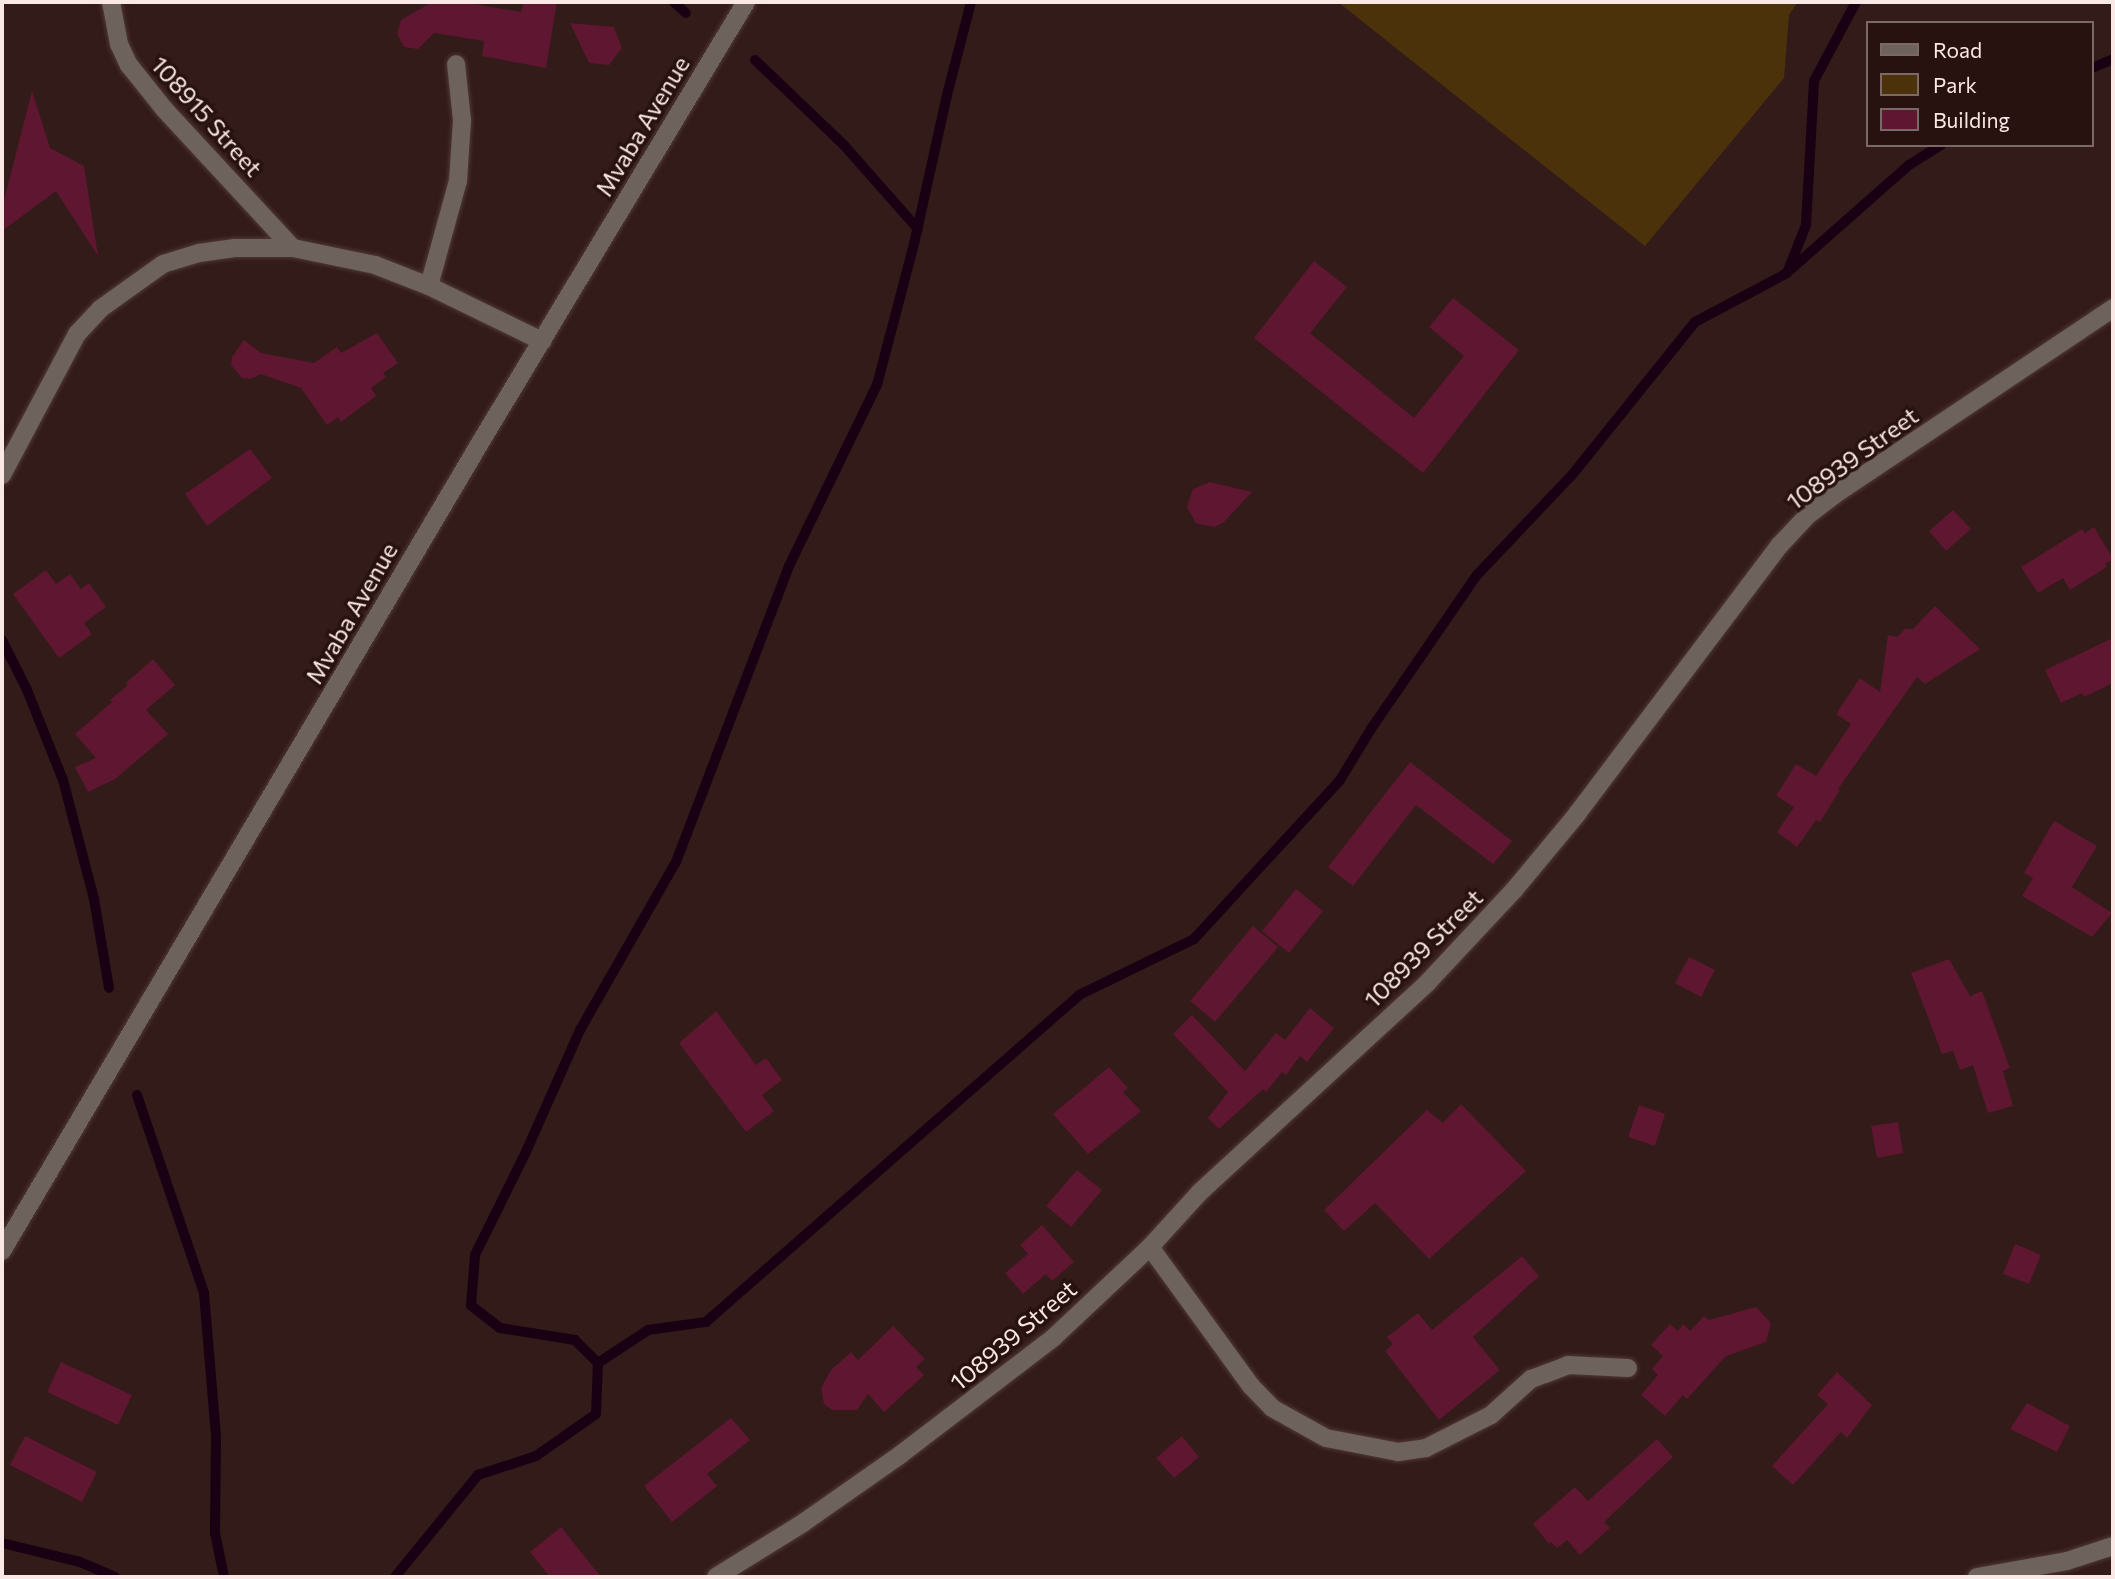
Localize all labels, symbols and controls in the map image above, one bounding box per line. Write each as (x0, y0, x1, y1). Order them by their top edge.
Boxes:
legend (1867, 21, 2094, 147)
text: Road (1933, 37, 1982, 62)
street label: 108915 Street (146, 50, 268, 182)
street label: Mvaba Avenue (589, 51, 695, 201)
text: Park (1933, 72, 1977, 97)
text: Building (1933, 107, 2010, 132)
street label: 108939 Street (1781, 401, 1923, 515)
street label: Mvaba Avenue (299, 537, 403, 689)
street label: 108939 Street (1358, 883, 1488, 1013)
street label: 108939 Street (944, 1274, 1082, 1396)

